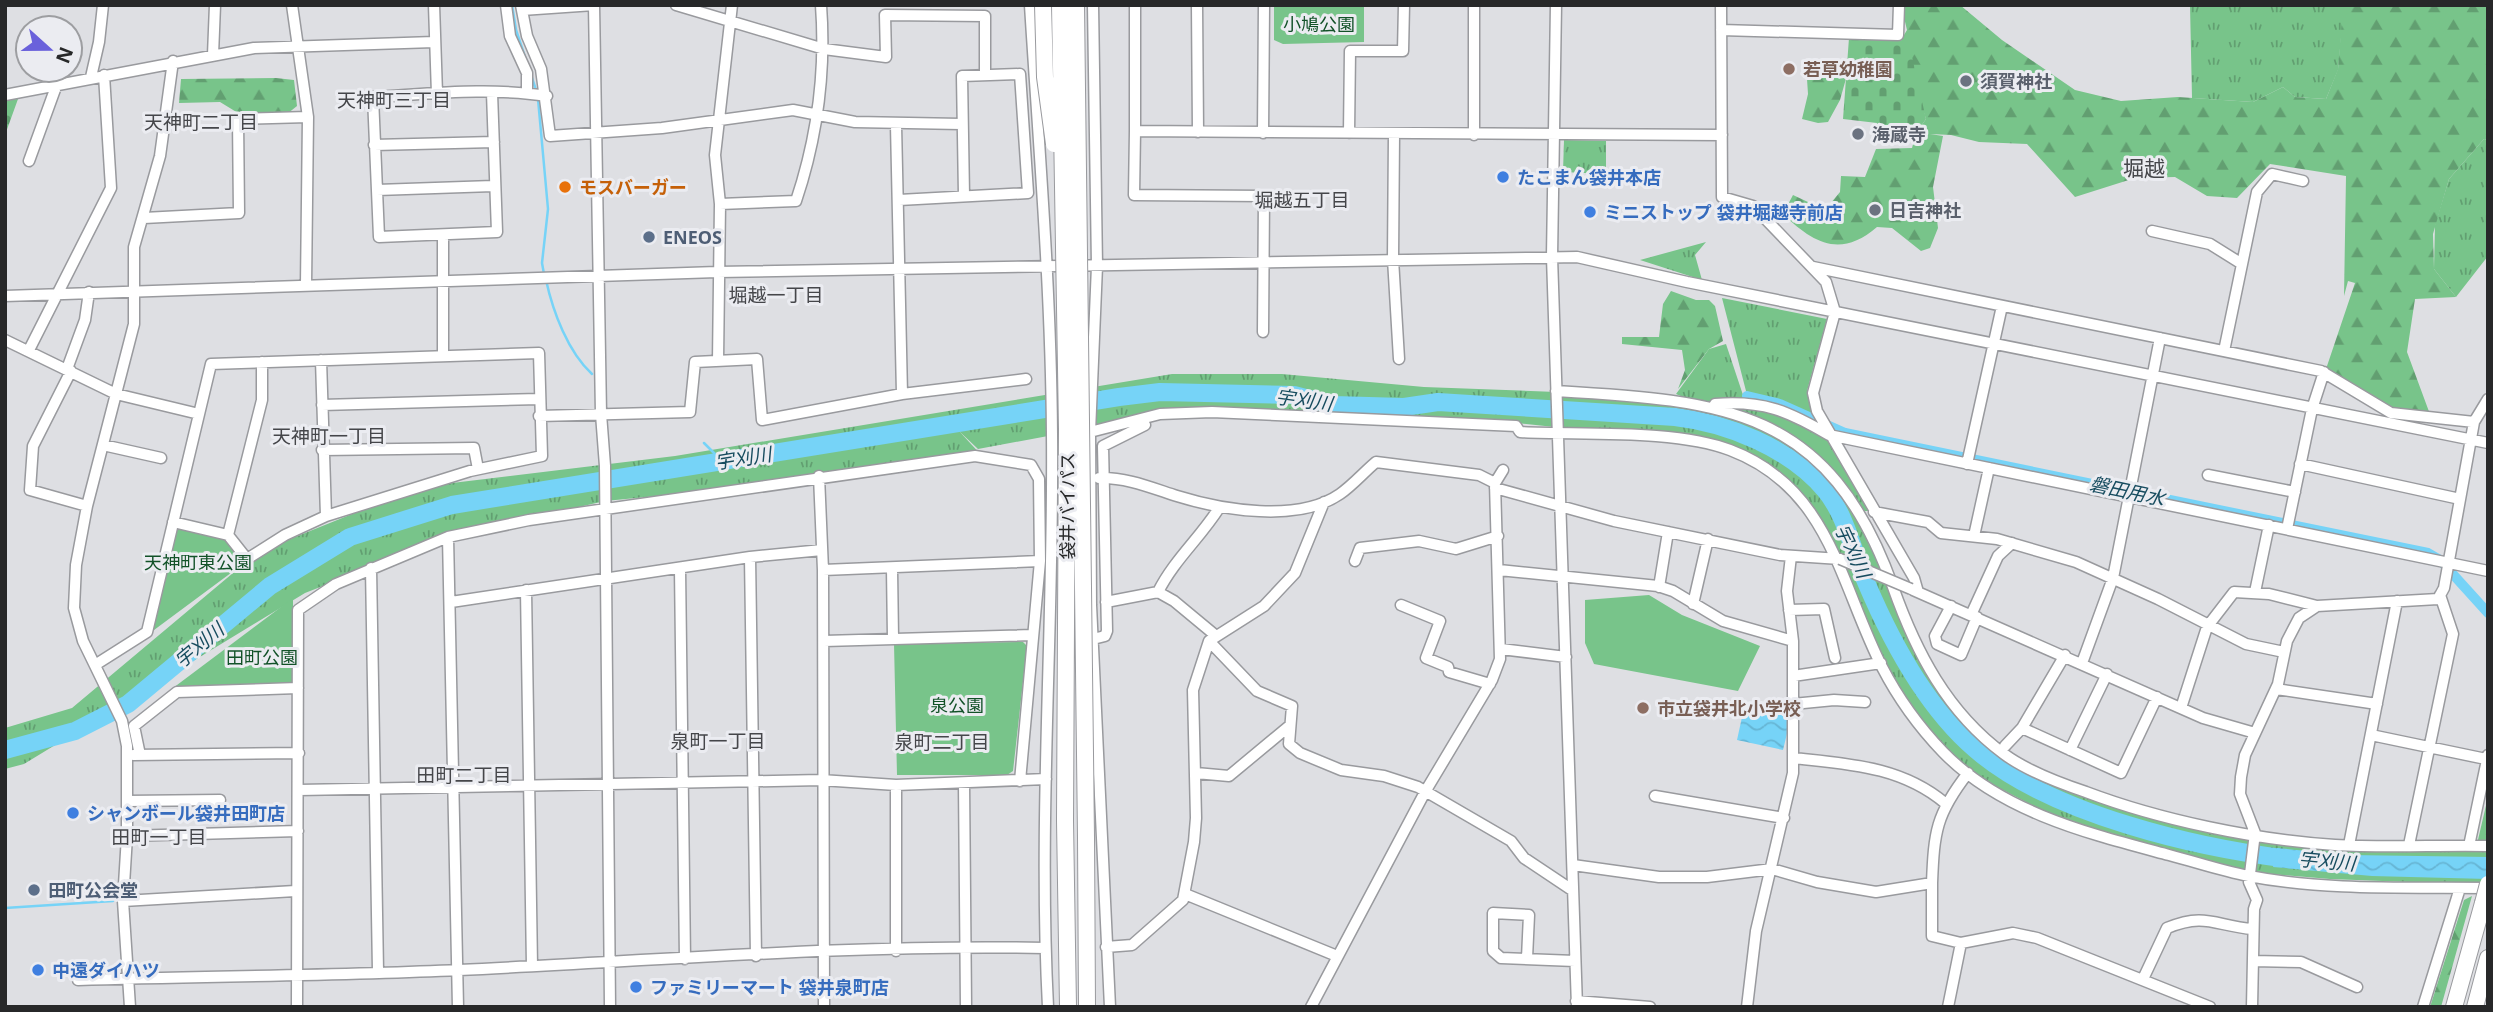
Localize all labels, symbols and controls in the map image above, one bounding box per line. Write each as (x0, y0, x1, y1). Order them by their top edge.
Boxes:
park label: 小鳩公園 (1283, 12, 1355, 36)
north arrow (14, 14, 84, 84)
text: N (50, 43, 80, 67)
place label: 若草幼稚園 (1803, 57, 1893, 81)
marker: 若草幼稚園 (1781, 61, 1797, 77)
place label: 須賀神社 (1980, 69, 2052, 93)
marker: 須賀神社 (1958, 73, 1974, 89)
district label: 天神町三丁目 (337, 87, 451, 113)
district label: 天神町二丁目 (144, 109, 258, 135)
place label: 海蔵寺 (1872, 122, 1926, 146)
marker: 海蔵寺 (1850, 126, 1866, 142)
district label: 堀越 (2123, 154, 2165, 182)
place label: たこまん袋井本店 (1517, 165, 1661, 189)
marker: たこまん袋井本店 (1495, 169, 1511, 185)
place label: モスバーガー (579, 175, 687, 199)
marker: モスバーガー (557, 179, 573, 195)
district label: 堀越五丁目 (1254, 187, 1350, 213)
place label: 日吉神社 (1889, 198, 1961, 222)
place label: ミニストップ 袋井堀越寺前店 (1604, 200, 1843, 224)
marker: 日吉神社 (1867, 202, 1883, 218)
marker: ミニストップ 袋井堀越寺前店 (1582, 204, 1598, 220)
place label: ENEOS (663, 225, 722, 249)
marker: ENEOS (641, 229, 657, 245)
district label: 堀越一丁目 (728, 282, 824, 308)
water label: 宇刈川 (1274, 383, 1336, 417)
district label: 天神町一丁目 (272, 423, 386, 449)
water label: 宇刈川 (713, 440, 775, 475)
street label: 袋井バイパス (1055, 452, 1079, 560)
water label: 磐田用水 (2087, 470, 2169, 512)
water label: 宇刈川 (1829, 520, 1878, 584)
park label: 天神町東公園 (144, 550, 252, 574)
water label: 宇刈川 (169, 615, 231, 673)
park label: 田町公園 (226, 645, 298, 669)
park label: 泉公園 (930, 693, 984, 717)
place label: 市立袋井北小学校 (1657, 696, 1801, 720)
marker: 市立袋井北小学校 (1635, 700, 1651, 716)
district label: 泉町一丁目 (670, 728, 766, 754)
district label: 泉町二丁目 (894, 729, 990, 755)
district label: 田町二丁目 (416, 762, 512, 788)
place label: シャンボール袋井田町店 (87, 801, 285, 825)
marker: シャンボール袋井田町店 (65, 805, 81, 821)
district label: 田町一丁目 (111, 824, 207, 850)
water label: 宇刈川 (2297, 846, 2359, 877)
place label: 田町公会堂 (48, 878, 138, 902)
marker: 田町公会堂 (26, 882, 42, 898)
place label: 中遠ダイハツ (52, 958, 160, 982)
marker: 中遠ダイハツ (30, 962, 46, 978)
place label: ファミリーマート 袋井泉町店 (650, 975, 889, 999)
marker: ファミリーマート 袋井泉町店 (628, 979, 644, 995)

